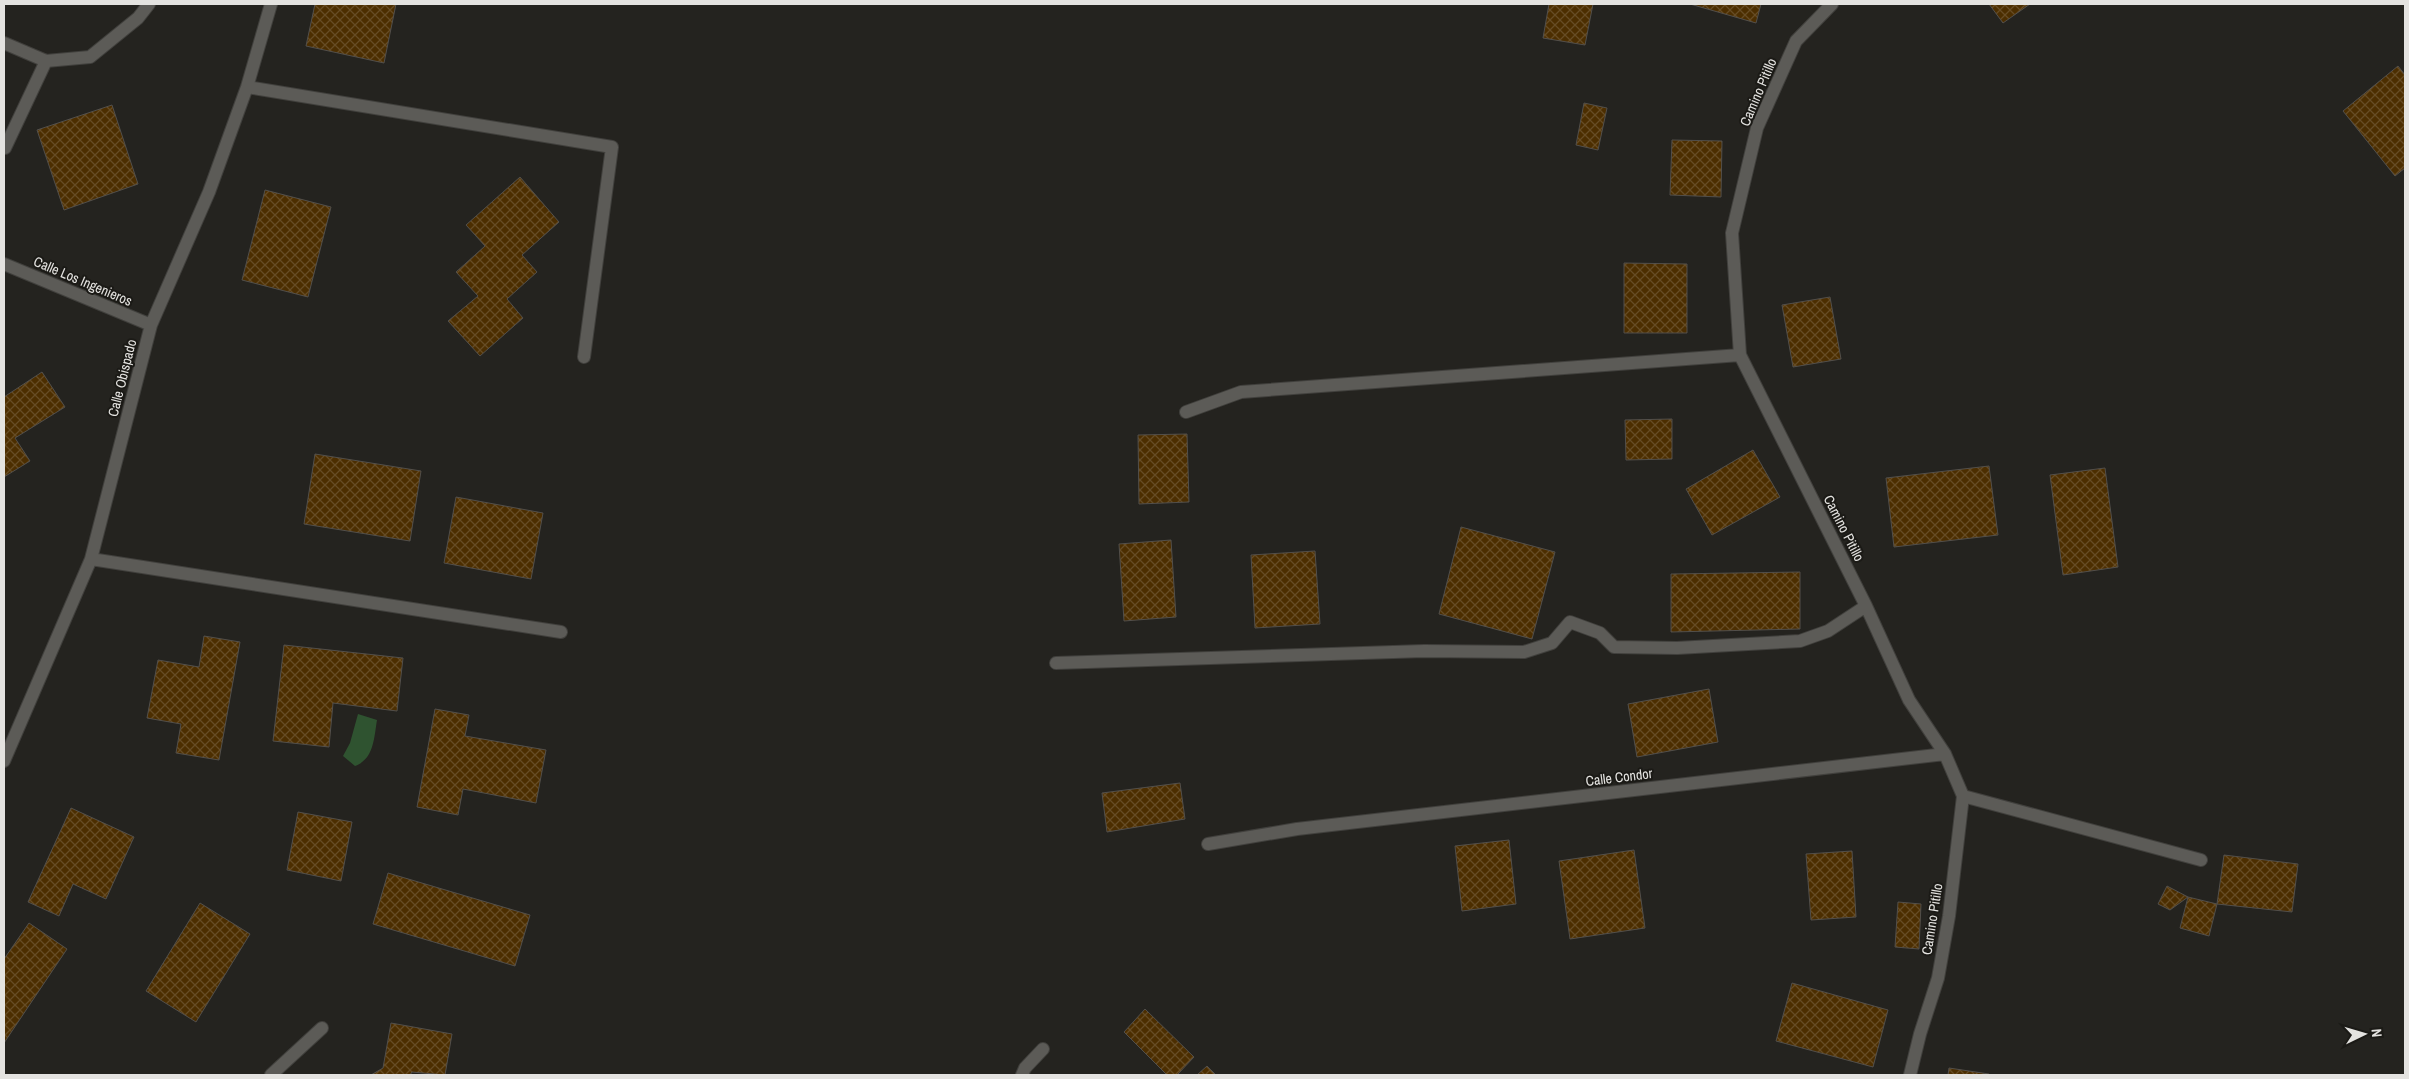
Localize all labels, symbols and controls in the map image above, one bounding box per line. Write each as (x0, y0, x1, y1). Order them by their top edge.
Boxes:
street label: Camino Pitillo (1736, 55, 1780, 129)
street label: Calle Los Ingenieros (31, 252, 135, 310)
street label: Calle Obispado (104, 337, 140, 419)
street label: Camino Pitillo (1820, 492, 1868, 564)
street label: Calle Condor (1585, 764, 1654, 790)
street label: Camino Pitillo (1917, 882, 1947, 956)
north arrow (2339, 1009, 2389, 1059)
text: N (2368, 1028, 2386, 1038)

